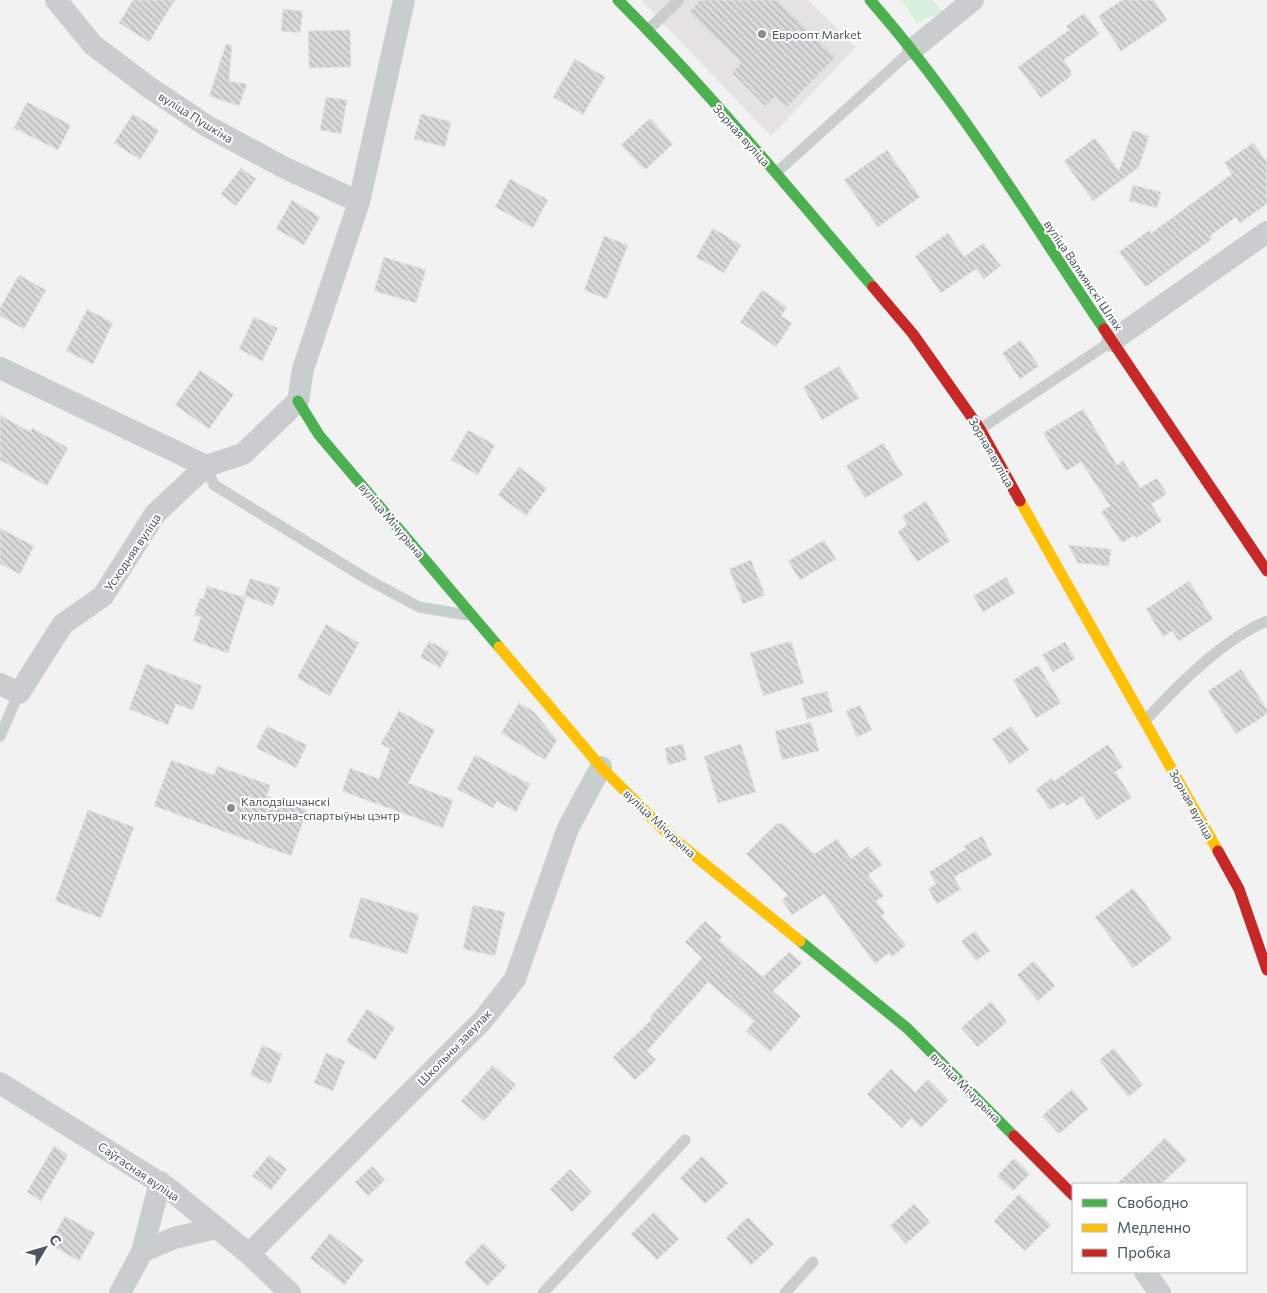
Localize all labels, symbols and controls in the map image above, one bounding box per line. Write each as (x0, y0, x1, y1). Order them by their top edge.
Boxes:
place label: Евроопт Market (772, 27, 862, 41)
marker: Евроопт Market (756, 28, 768, 40)
street label: вуліца Пушкіна (156, 88, 236, 146)
street label: Зорная вуліца (711, 101, 773, 169)
street label: вуліца Валмянскі Шлях (1042, 217, 1127, 333)
street label: Зорная вуліца (966, 415, 1018, 489)
street label: вуліца Мічурына (357, 480, 427, 560)
street label: Усходняя вуліца (101, 511, 163, 593)
street label: Зорная вуліца (1167, 766, 1217, 842)
street label: вуліца Мічурына (621, 786, 699, 860)
place label: Калодзішчанскі культурна-спартыўны цэнтр (241, 794, 400, 822)
marker: Калодзішчанскі культурна-спартыўны цэнтр (225, 802, 237, 814)
street label: Школьны завулак (414, 1006, 494, 1088)
street label: вуліца Мічурына (928, 1049, 1004, 1125)
street label: Саўгасная вуліца (96, 1139, 182, 1203)
legend (1072, 1183, 1247, 1273)
text: Свободно (1117, 1193, 1188, 1211)
text: Медленно (1117, 1218, 1191, 1236)
north arrow (20, 1223, 70, 1273)
text: С (46, 1231, 65, 1249)
text: Пробка (1117, 1243, 1171, 1261)

